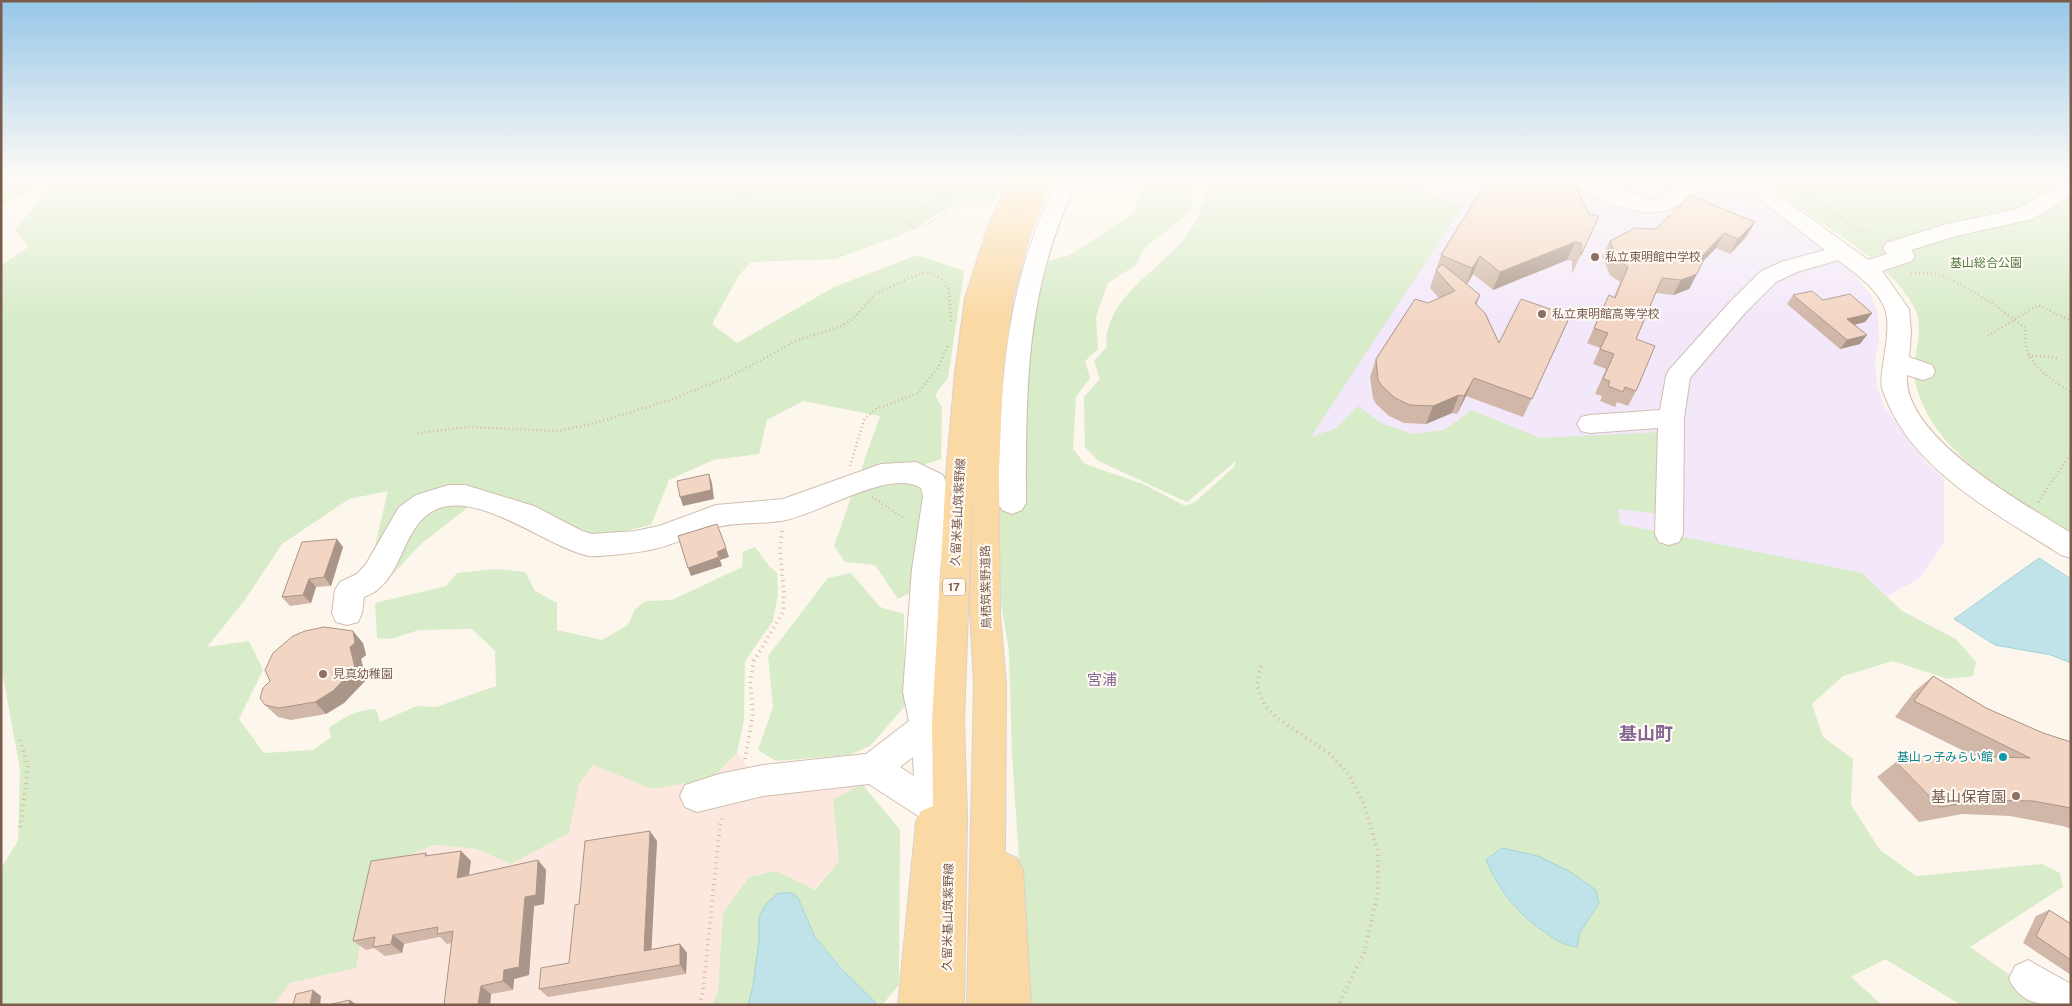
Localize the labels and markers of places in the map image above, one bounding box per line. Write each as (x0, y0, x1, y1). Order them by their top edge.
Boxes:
place label: 私立東明館中学校 (1605, 250, 1701, 264)
marker: 私立東明館中学校 (1589, 251, 1601, 263)
place label: 私立東明館高等学校 (1552, 307, 1660, 321)
marker: 私立東明館高等学校 (1536, 308, 1548, 320)
place label: 見真幼稚園 (333, 667, 393, 681)
marker: 見真幼稚園 (317, 668, 329, 680)
place label: 基山っ子みらい館 (1897, 750, 1993, 764)
marker: 基山っ子みらい館 (1997, 751, 2009, 763)
place label: 基山保育園 (1931, 788, 2006, 805)
marker: 基山保育園 (2010, 790, 2022, 802)

